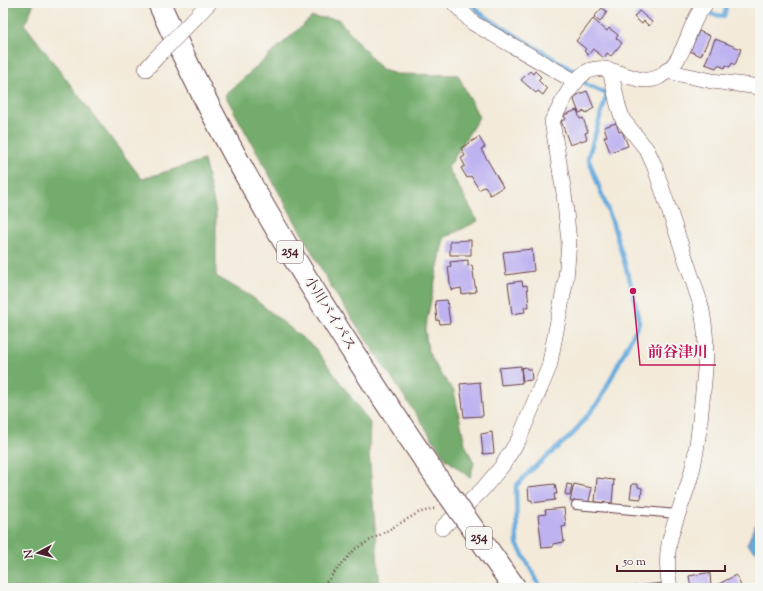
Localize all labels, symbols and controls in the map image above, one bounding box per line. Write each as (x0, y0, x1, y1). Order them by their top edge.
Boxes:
road number: 254 (277, 241, 303, 263)
street label: 小川バイパス (298, 273, 360, 355)
callout: 前谷津川 (640, 338, 716, 365)
text: 前谷津川 (648, 343, 708, 364)
road number: 254 (466, 527, 492, 549)
north arrow (18, 533, 58, 573)
scale bar (617, 547, 725, 573)
text: N (21, 549, 38, 560)
text: 50 m (622, 553, 646, 571)

